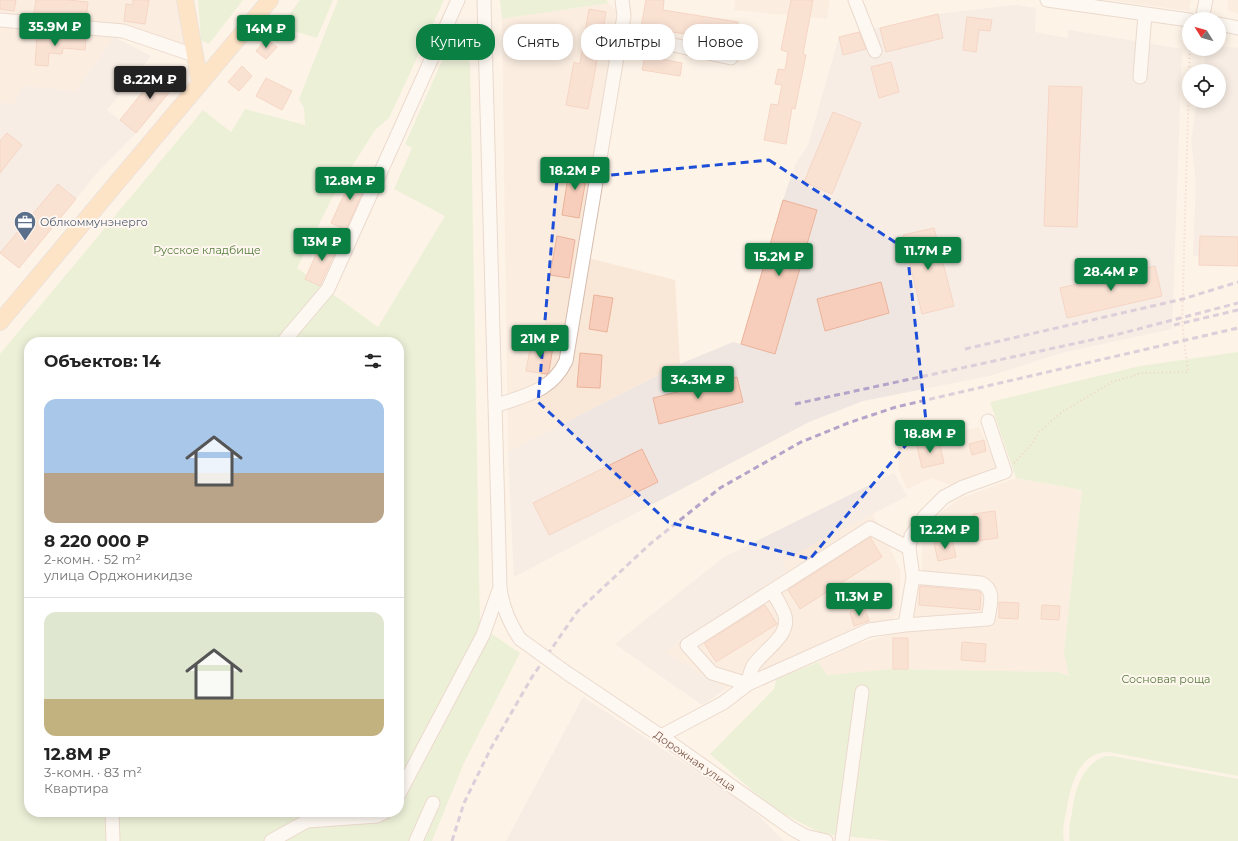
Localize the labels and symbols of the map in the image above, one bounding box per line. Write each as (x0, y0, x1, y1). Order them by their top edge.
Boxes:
north arrow (1182, 12, 1226, 56)
pin: 35.9M ₽ (18, 13, 92, 47)
pin: 14M ₽ (238, 15, 294, 49)
pin: 8.22M ₽ (113, 66, 187, 100)
pin: 18.2M ₽ (538, 157, 612, 191)
pin: 12.8M ₽ (313, 167, 387, 201)
office icon: Облкоммунэнерго (12, 209, 38, 242)
place label: Облкоммунэнерго (40, 215, 148, 229)
pin: 13M ₽ (294, 228, 350, 262)
pin: 11.7M ₽ (891, 237, 965, 271)
park label: Русское кладбище (153, 243, 261, 257)
pin: 15.2M ₽ (742, 243, 816, 277)
pin: 28.4M ₽ (1074, 258, 1148, 292)
pin: 21M ₽ (512, 325, 568, 359)
pin: 34.3M ₽ (661, 366, 735, 400)
pin: 18.8M ₽ (893, 420, 967, 454)
pin: 12.2M ₽ (908, 516, 982, 550)
pin: 11.3M ₽ (822, 583, 896, 617)
park label: Сосновая роща (1121, 672, 1211, 686)
street label: Дорожная улица (651, 728, 739, 794)

